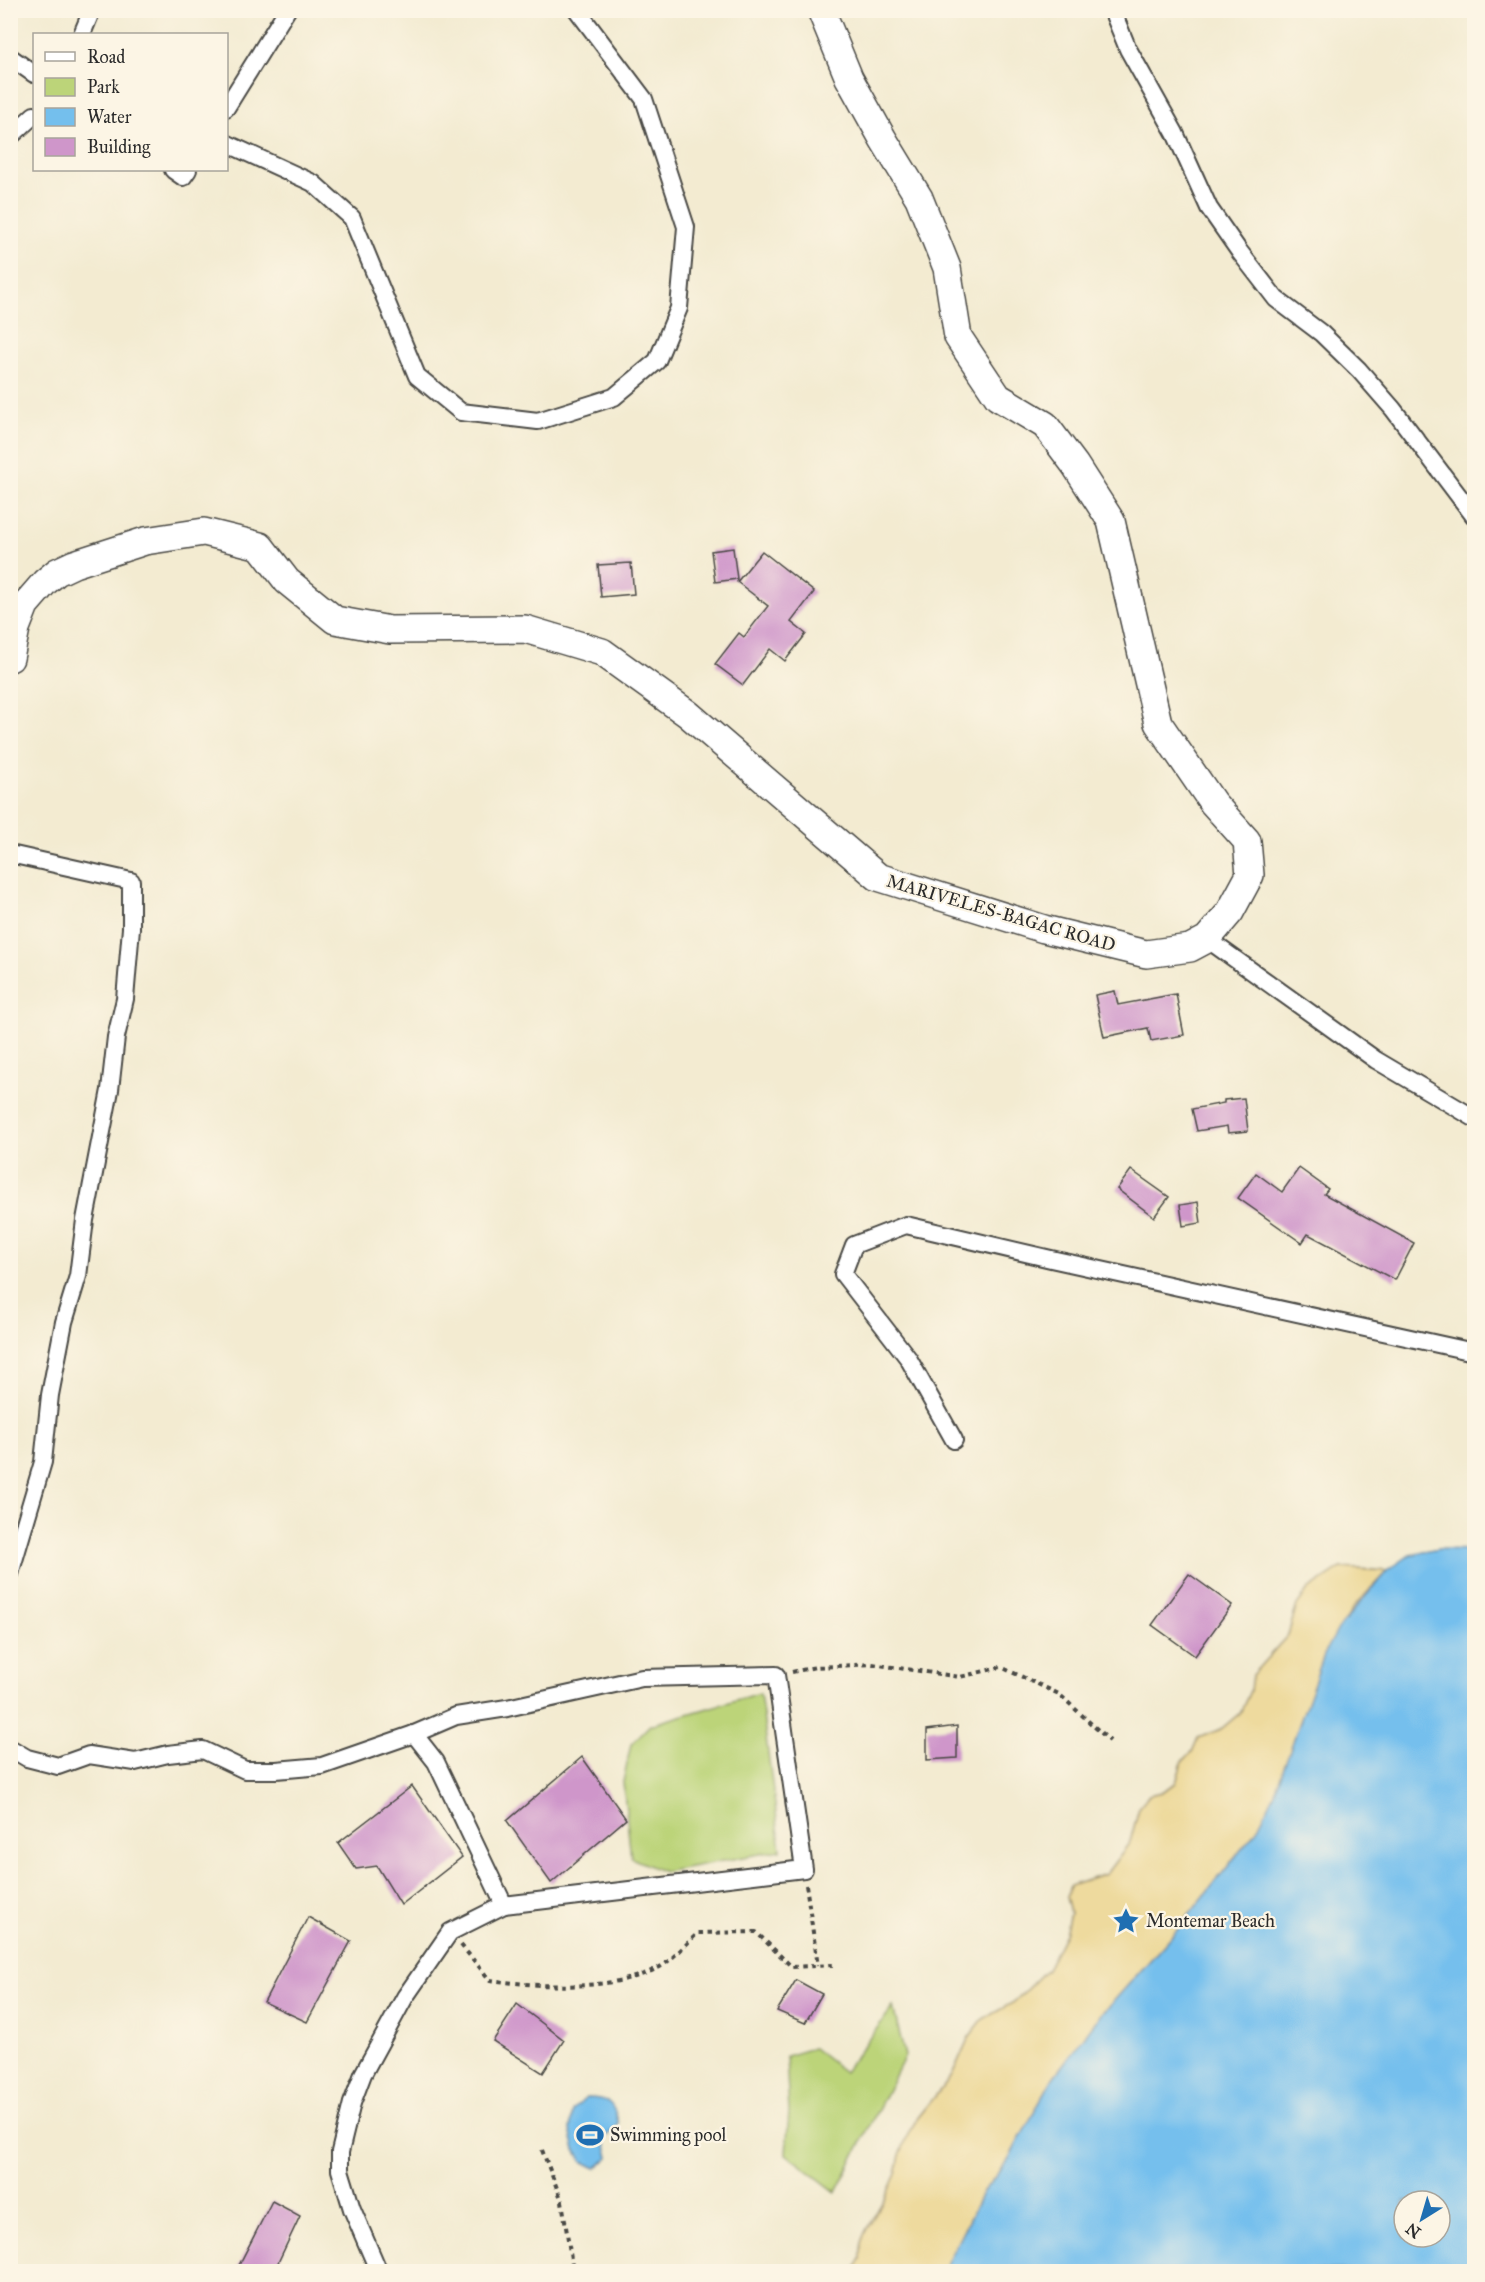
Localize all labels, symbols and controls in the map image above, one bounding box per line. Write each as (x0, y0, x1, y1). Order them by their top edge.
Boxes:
legend (33, 33, 228, 171)
text: Road (87, 46, 125, 68)
text: Park (87, 76, 120, 98)
text: Water (87, 106, 132, 128)
text: Building (87, 136, 151, 159)
street label: MARIVELES-BAGAC ROAD (884, 870, 1118, 956)
place icon: Montemar Beach (1111, 1906, 1141, 1936)
place label: Montemar Beach (1146, 1910, 1275, 1932)
sports icon: Swimming pool (575, 2120, 605, 2150)
place label: Swimming pool (610, 2124, 727, 2147)
north arrow (1392, 2189, 1452, 2249)
text: N (1402, 2219, 1424, 2242)

